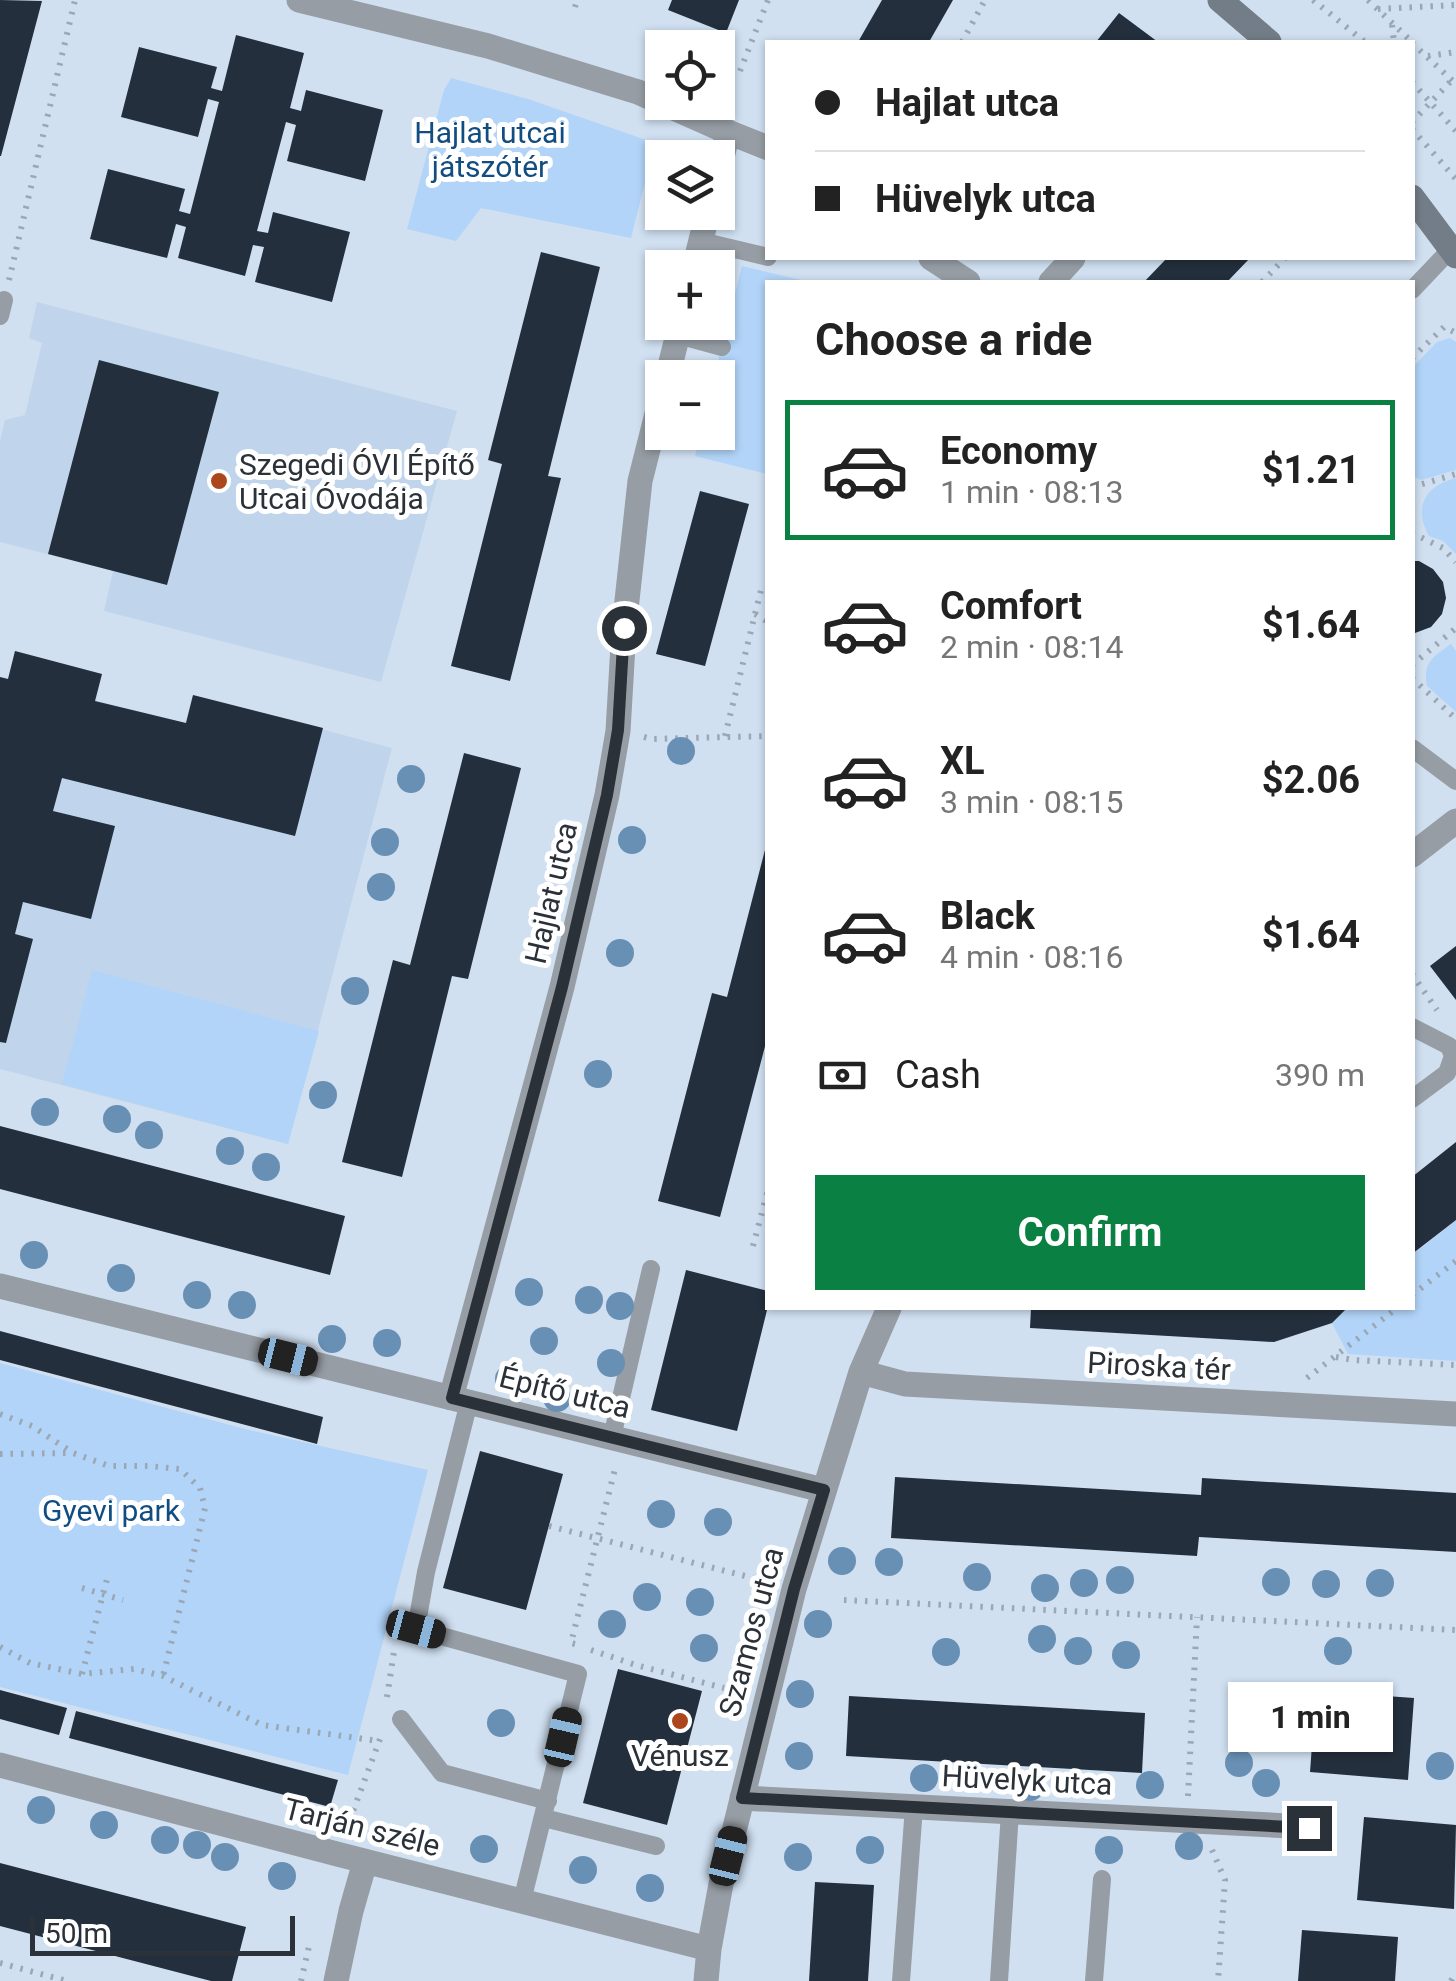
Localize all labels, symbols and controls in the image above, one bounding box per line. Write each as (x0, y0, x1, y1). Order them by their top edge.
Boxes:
map controls (645, 30, 735, 450)
button: locate (645, 30, 735, 120)
text: Hajlat utca (875, 81, 1059, 125)
park label: Hajlat utcai játszótér (414, 115, 566, 184)
button: layers (645, 140, 735, 230)
text: Hüvelyk utca (875, 177, 1096, 221)
button: + (645, 250, 735, 340)
text: Choose a ride (815, 313, 1092, 366)
button: − (645, 360, 735, 450)
icon: car (820, 425, 910, 515)
text: Economy (940, 429, 1097, 473)
place label: Szegedi ÓVI Építő Utcai Óvodája (239, 447, 475, 516)
text: $1.21 (1262, 448, 1360, 492)
marker: Szegedi ÓVI Építő Utcai Óvodája (208, 470, 230, 492)
text: 1 min · 08:13 (940, 473, 1123, 511)
icon: car (820, 580, 910, 670)
text: Comfort (940, 584, 1082, 628)
text: $1.64 (1262, 603, 1360, 647)
route start (602, 606, 647, 651)
text: 2 min · 08:14 (940, 628, 1123, 666)
icon: car (820, 735, 910, 825)
text: XL (940, 739, 985, 783)
text: $2.06 (1262, 758, 1360, 802)
text: 3 min · 08:15 (940, 783, 1123, 821)
street label: Hajlat utca (518, 819, 584, 967)
icon: car (820, 890, 910, 980)
text: Black (940, 894, 1035, 938)
text: $1.64 (1262, 913, 1360, 957)
text: 4 min · 08:16 (940, 938, 1123, 976)
icon: cash (815, 1048, 870, 1103)
text: Cash (895, 1053, 981, 1097)
text: 390 m (1275, 1056, 1365, 1094)
button: Confirm (815, 1175, 1365, 1290)
car (255, 1335, 321, 1379)
street label: Piroska tér (1086, 1345, 1232, 1387)
street label: Építő utca (496, 1359, 634, 1425)
park label: Gyevi park (42, 1493, 181, 1528)
street label: Szamos utca (712, 1544, 790, 1720)
car (383, 1607, 449, 1651)
callout: 1 min (1226, 1683, 1392, 1753)
text: 1 min (1270, 1698, 1351, 1736)
car (542, 1704, 584, 1770)
marker: Vénusz (669, 1710, 691, 1732)
place label: Vénusz (631, 1738, 729, 1773)
street label: Hüvelyk utca (941, 1758, 1113, 1802)
street label: Tarján széle (280, 1791, 444, 1863)
route end (1287, 1806, 1332, 1851)
car (706, 1823, 750, 1889)
scale bar (30, 1911, 295, 1956)
text: 50 m (45, 1917, 108, 1950)

